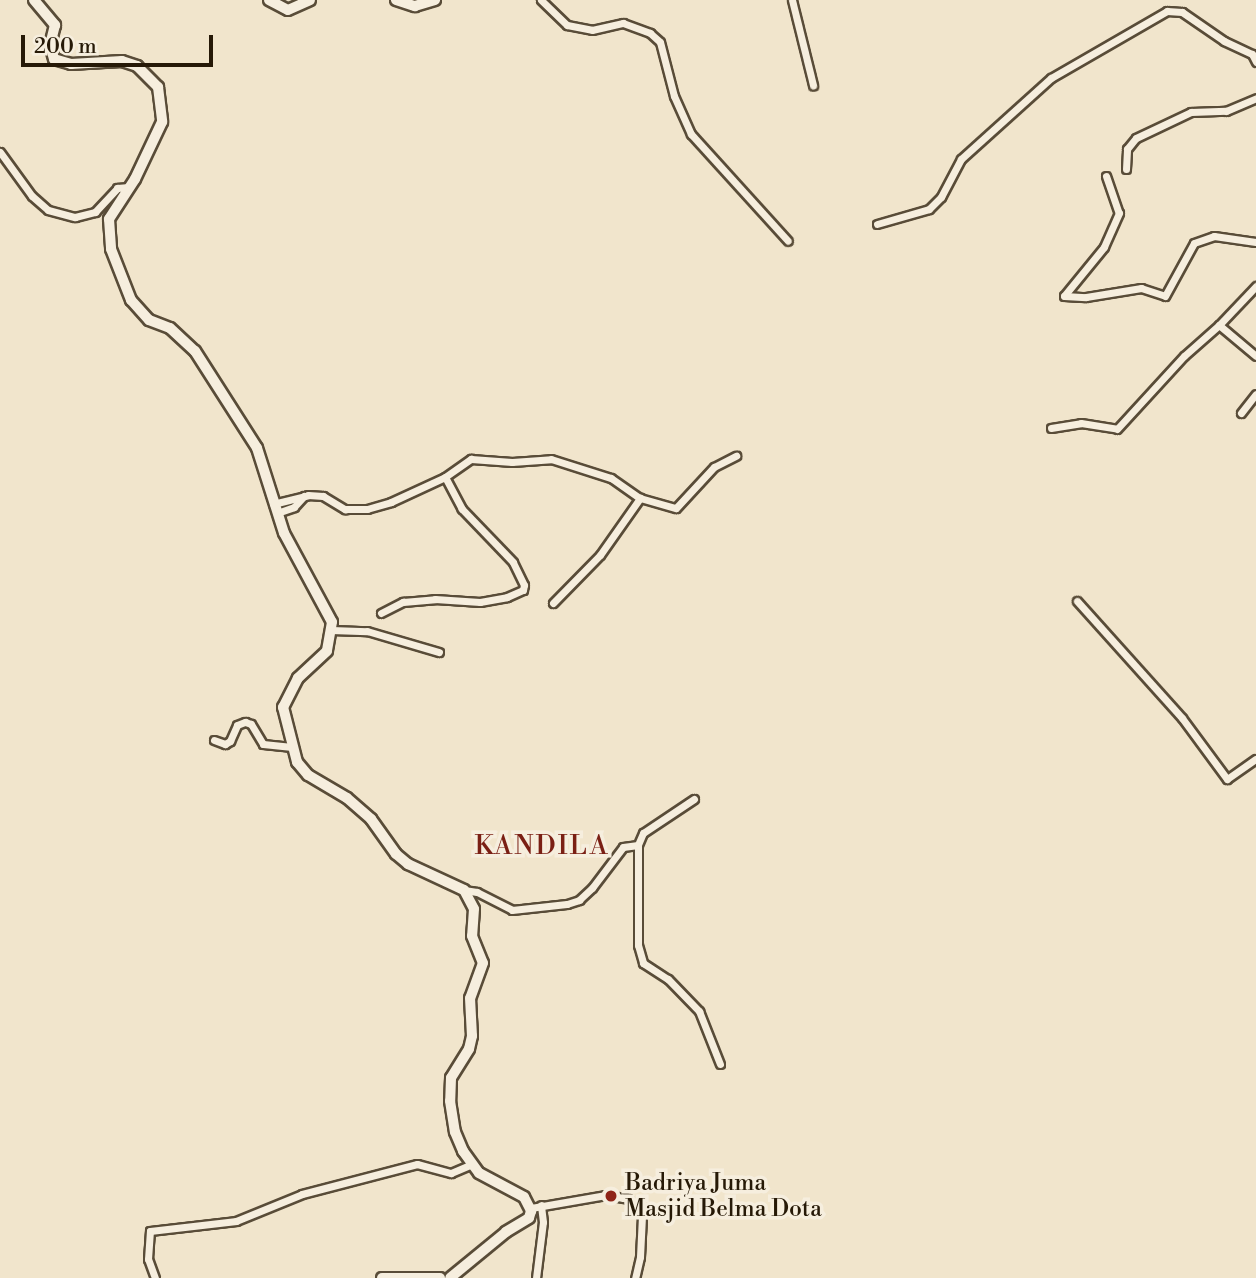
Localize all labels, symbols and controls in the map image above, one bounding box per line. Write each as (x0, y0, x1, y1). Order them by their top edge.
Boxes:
scale bar (24, 21, 217, 65)
text: 200 m (34, 34, 97, 60)
district label: KANDILA (475, 831, 609, 863)
place label: Badriya Juma Masjid Belma Dota (625, 1169, 822, 1223)
marker: Badriya Juma Masjid Belma Dota (603, 1188, 619, 1204)

